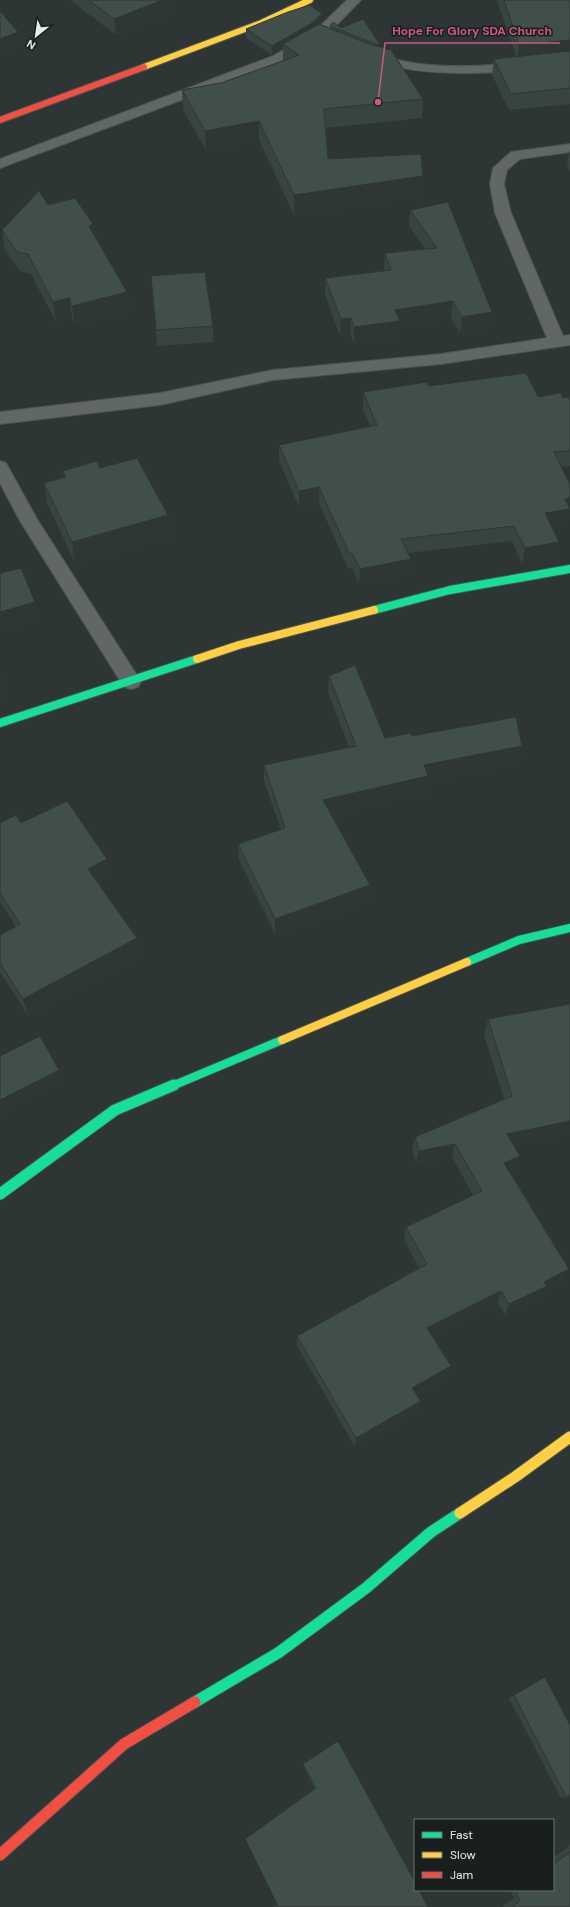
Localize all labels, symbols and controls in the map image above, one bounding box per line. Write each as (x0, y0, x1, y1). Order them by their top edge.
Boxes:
north arrow (16, 16, 56, 56)
callout: Hope For Glory SDA Church (385, 19, 560, 43)
text: Hope For Glory SDA Church (392, 23, 552, 39)
text: N (24, 37, 38, 53)
legend (414, 1819, 554, 1891)
text: Fast (450, 1827, 473, 1843)
text: Slow (450, 1847, 476, 1863)
text: Jam (450, 1867, 473, 1883)

